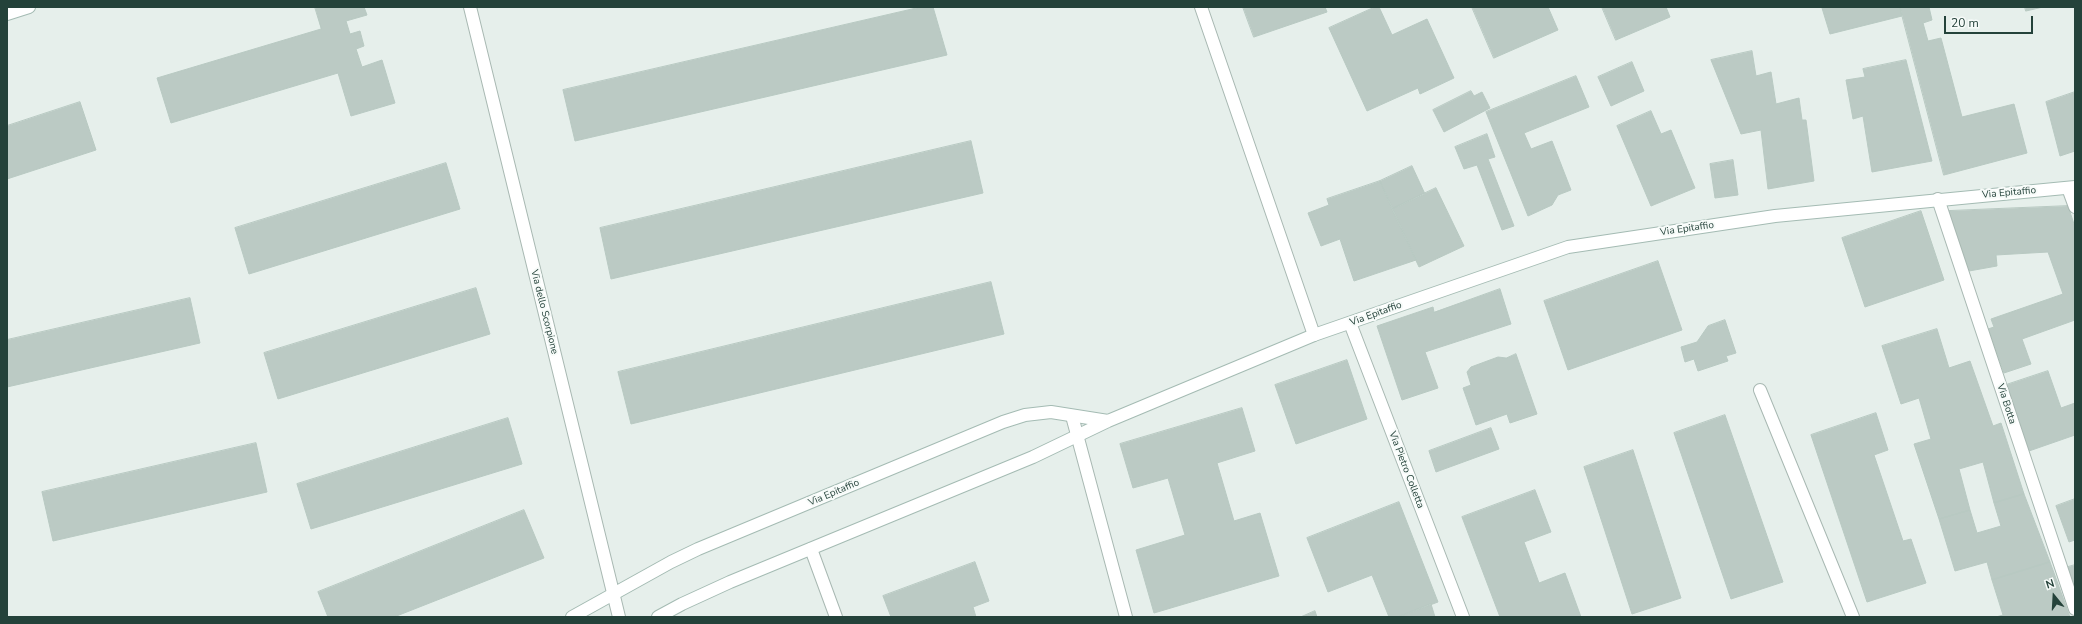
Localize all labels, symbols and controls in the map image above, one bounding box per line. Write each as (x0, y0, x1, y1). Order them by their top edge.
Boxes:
scale bar (1946, 8, 2035, 34)
text: 20 m (1951, 15, 1979, 31)
street label: Via Epitaffio (1981, 185, 2037, 201)
street label: Via Epitaffio (1659, 219, 1715, 239)
street label: Via dello Scorpione (528, 268, 560, 356)
street label: Via Epitaffio (1348, 299, 1404, 329)
street label: Via Botta (1994, 382, 2018, 426)
street label: Via Pietro Colletta (1386, 430, 1426, 510)
street label: Via Epitaffio (807, 477, 861, 509)
north arrow (2034, 576, 2074, 616)
text: N (2044, 576, 2056, 593)

